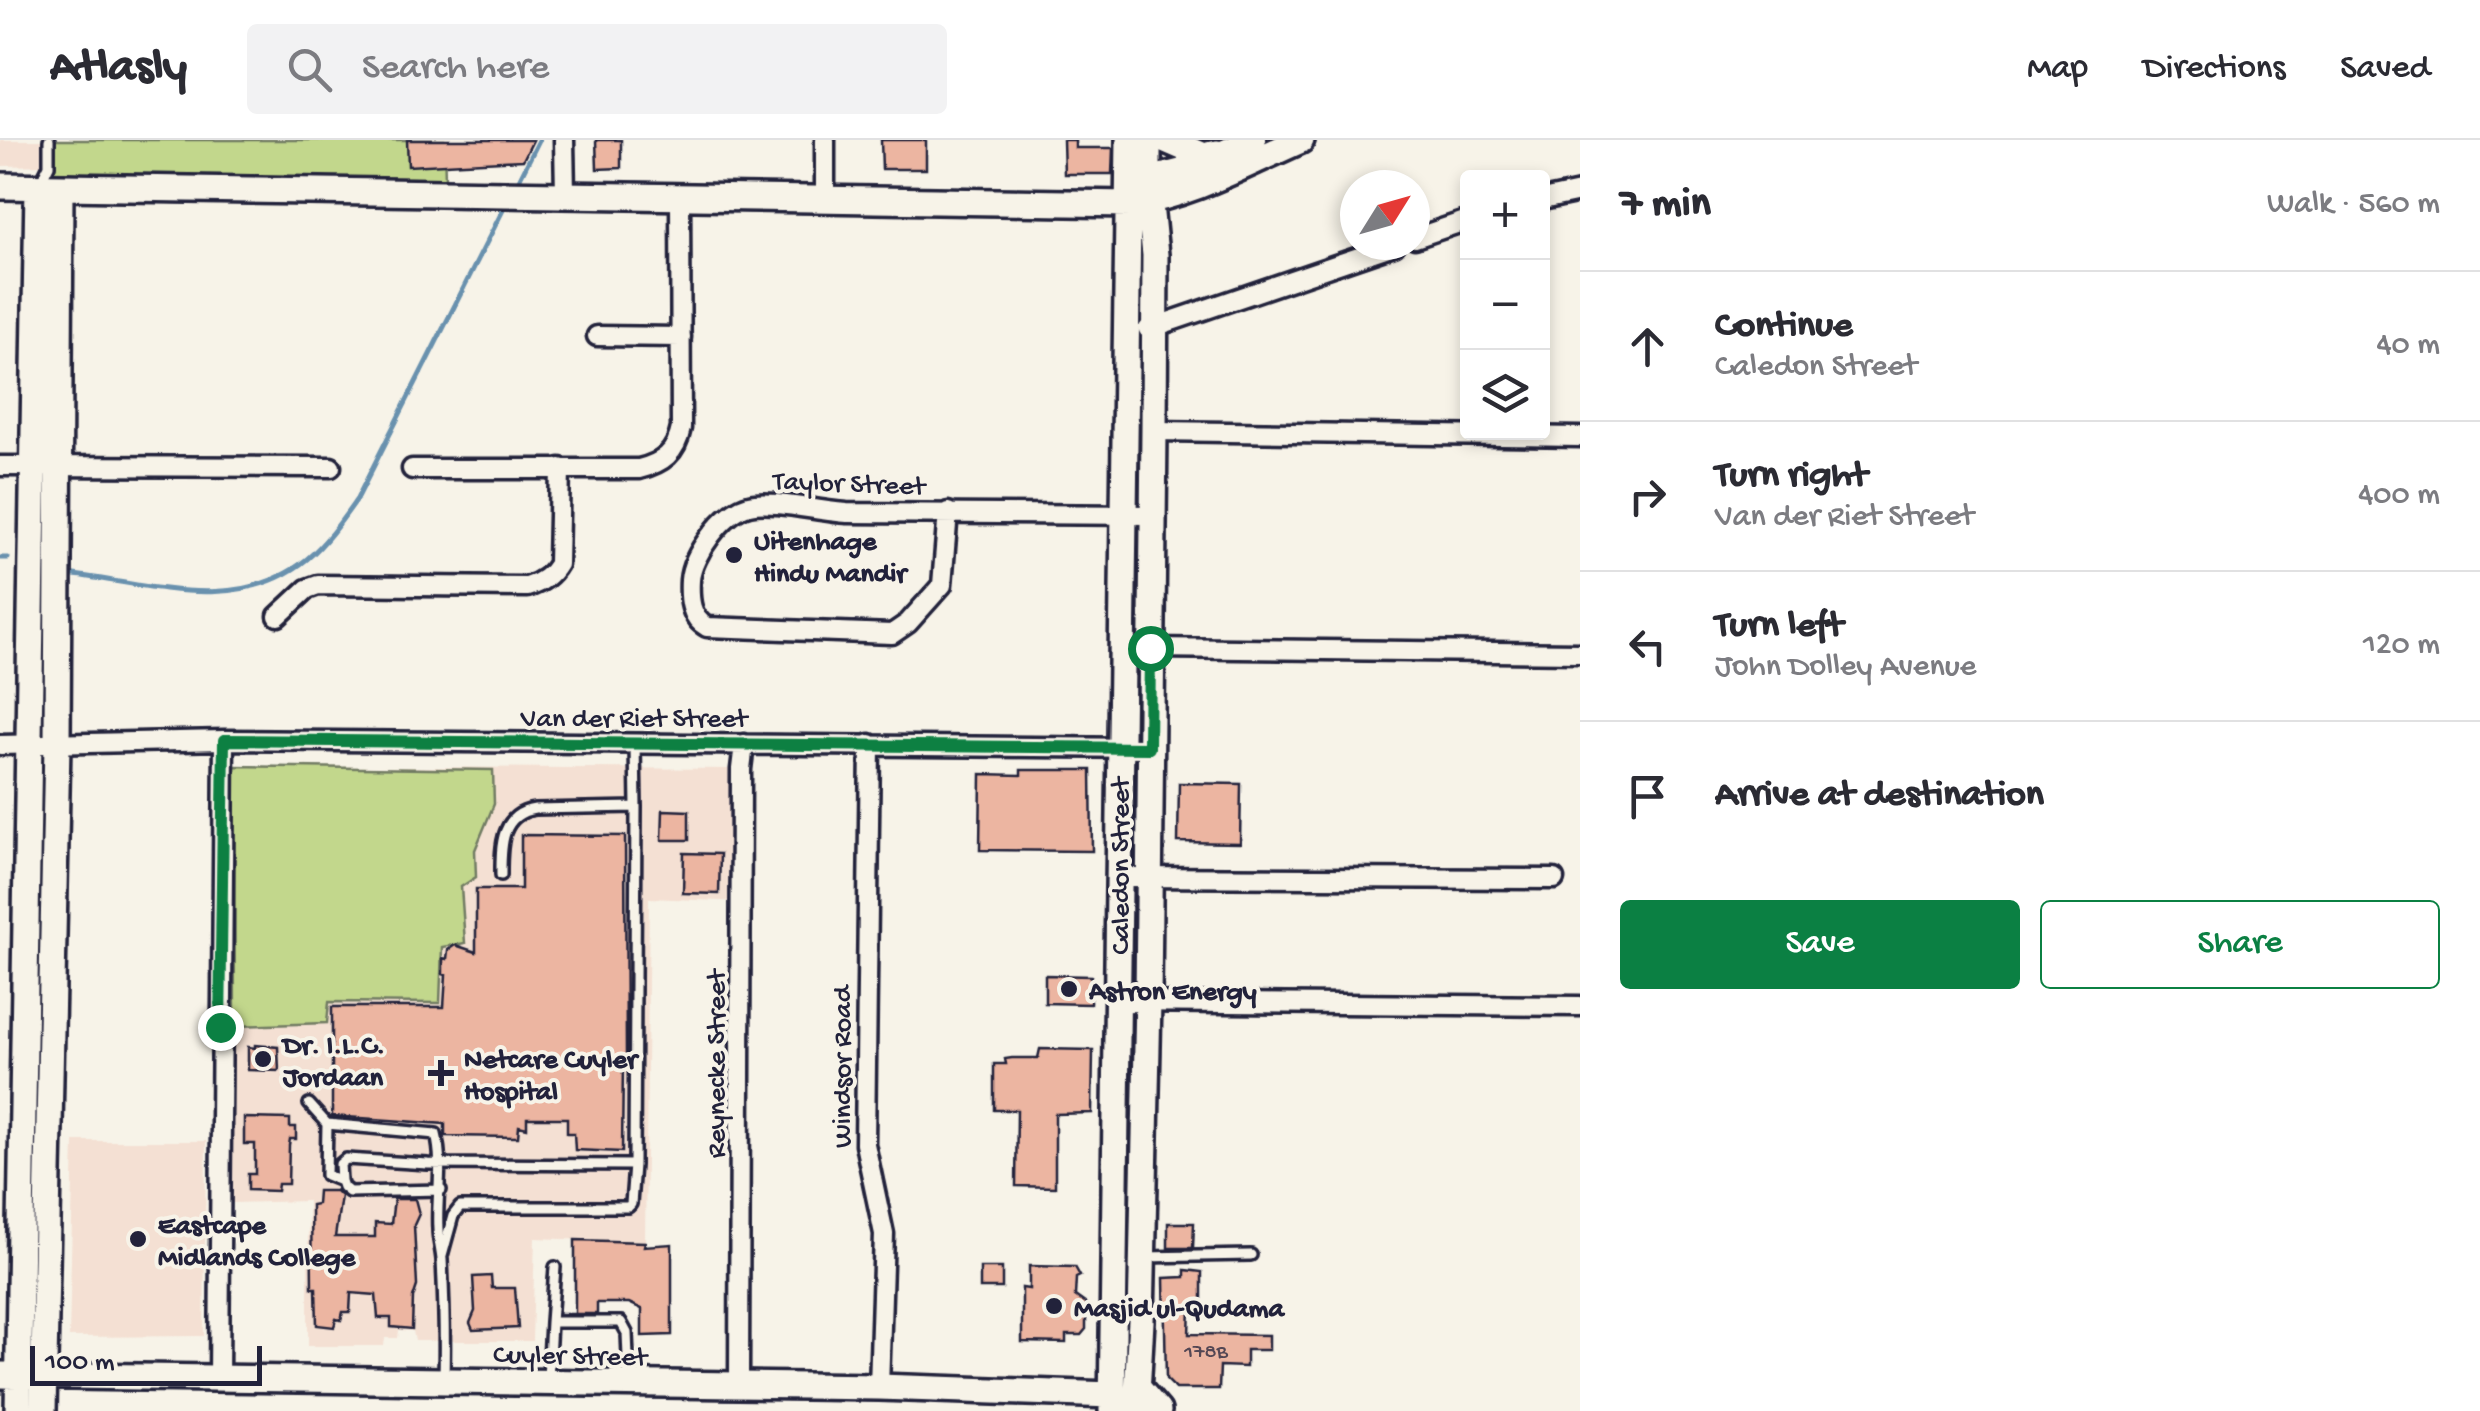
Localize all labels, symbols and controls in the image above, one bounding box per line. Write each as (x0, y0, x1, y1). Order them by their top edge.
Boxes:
search box (247, 24, 947, 114)
text: Atlasly (50, 41, 187, 98)
icon: search (282, 42, 337, 97)
text: Search here (362, 47, 549, 91)
text: Map (2027, 49, 2088, 90)
text: Directions (2143, 49, 2285, 90)
text: Saved (2340, 49, 2430, 90)
north arrow (1340, 170, 1430, 260)
map controls (1460, 170, 1550, 440)
button: + (1460, 170, 1550, 260)
text: 7 min (1620, 181, 1711, 230)
text: Walk · 560 m (2267, 186, 2440, 224)
button: − (1460, 260, 1550, 350)
text: Continue (1715, 305, 1853, 349)
icon: ahead (1620, 319, 1675, 374)
text: 40 m (2376, 327, 2440, 365)
text: Caledon Street (1715, 349, 1917, 387)
button: layers (1460, 350, 1550, 440)
text: Turn right (1715, 455, 1867, 499)
street label: Taylor Street (770, 466, 928, 505)
icon: right (1620, 469, 1675, 524)
text: 400 m (2358, 477, 2440, 515)
text: Van der Riet Street (1715, 499, 1974, 537)
place label: Uitenhage Hindu Mandir (754, 527, 909, 592)
marker: Uitenhage Hindu Mandir (723, 544, 745, 566)
text: Turn left (1715, 605, 1843, 649)
icon: left (1620, 619, 1675, 674)
route start (1128, 626, 1174, 672)
text: 120 m (2363, 627, 2440, 665)
text: John Dolley Avenue (1715, 649, 1976, 687)
street label: Van der Riet Street (520, 704, 750, 737)
icon: arrive (1620, 769, 1675, 824)
text: Arrive at destination (1715, 774, 2044, 818)
street label: Caledon Street (1106, 775, 1139, 954)
button: Save (1620, 900, 2020, 989)
button: Share (2040, 900, 2440, 989)
street label: Reynecke Street (702, 967, 735, 1158)
place label: Astron Energy (1088, 977, 1257, 1010)
marker: Astron Energy (1058, 978, 1080, 1000)
street label: Windsor Road (828, 983, 861, 1148)
route end (198, 1005, 244, 1051)
place label: Dr. I.L.C. Jordaan (280, 1031, 385, 1096)
place label: Netcare Cuyler Hospital (464, 1045, 640, 1110)
marker: Dr. I.L.C. Jordaan (252, 1048, 274, 1070)
marker: Netcare Cuyler Hospital (428, 1060, 454, 1086)
place label: Eastcape Midlands College (158, 1211, 357, 1276)
marker: Eastcape Midlands College (127, 1228, 149, 1250)
place label: Masjid ul-Qudama (1074, 1294, 1285, 1327)
marker: Masjid ul-Qudama (1043, 1295, 1065, 1317)
street label: Cuyler Street (493, 1340, 650, 1375)
house number: 178B (1183, 1340, 1229, 1366)
scale bar (30, 1341, 262, 1386)
text: 100 m (45, 1347, 115, 1380)

